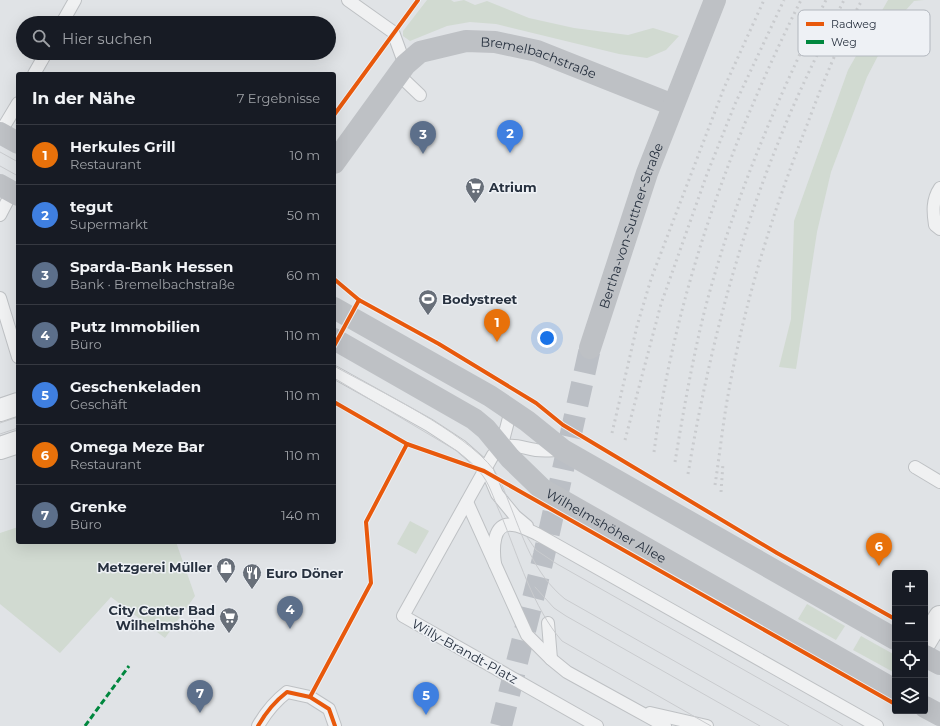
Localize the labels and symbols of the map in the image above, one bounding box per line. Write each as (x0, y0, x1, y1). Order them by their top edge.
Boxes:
legend (798, 10, 930, 56)
text: Radweg (831, 17, 877, 31)
street label: Bremelbachstraße (480, 34, 599, 82)
text: Weg (831, 35, 857, 49)
pin: 2 (497, 120, 523, 153)
pin: 3 (410, 121, 436, 154)
street label: Bertha-von-Suttner-Straße (595, 140, 666, 311)
supermarket icon: Atrium (464, 176, 486, 204)
place label: Atrium (488, 179, 537, 195)
sports icon: Bodystreet (417, 288, 439, 316)
place label: Bodystreet (442, 291, 518, 307)
pin: 1 (484, 309, 510, 342)
your location (537, 328, 557, 348)
street label: Wilhelmshöher Allee (543, 485, 669, 566)
pin: 6 (866, 533, 892, 566)
shop icon: Metzgerei Müller (215, 556, 237, 584)
place label: Metzgerei Müller (97, 559, 212, 575)
restaurant icon: Euro Döner (241, 562, 263, 590)
place label: Euro Döner (266, 565, 344, 581)
pin: 4 (277, 596, 303, 629)
place label: City Center Bad Wilhelmshöhe (109, 602, 215, 633)
supermarket icon: City Center Bad Wilhelmshöhe (218, 606, 240, 634)
street label: Willy-Brandt-Platz (409, 615, 521, 687)
pin: 7 (187, 680, 213, 713)
pin: 5 (413, 682, 439, 715)

